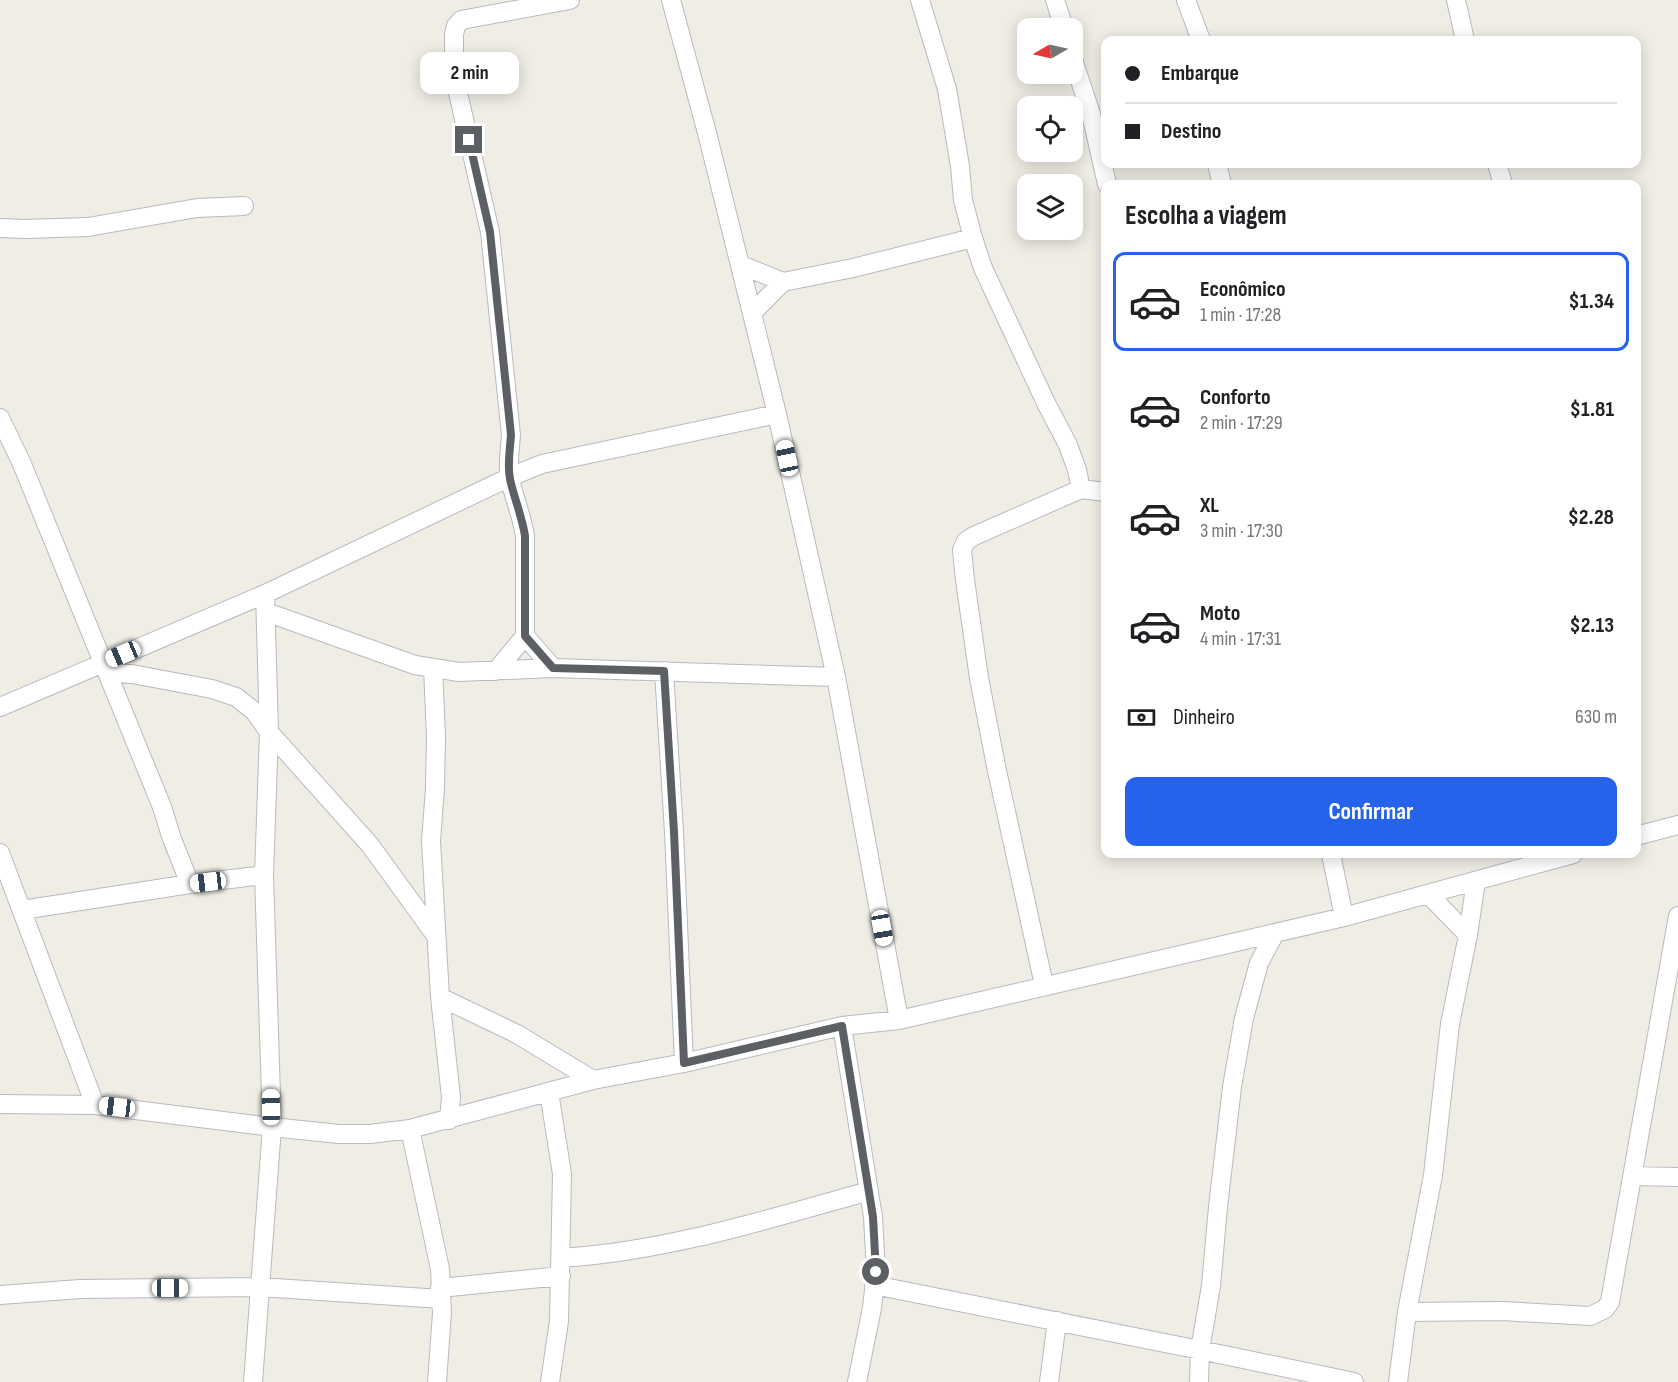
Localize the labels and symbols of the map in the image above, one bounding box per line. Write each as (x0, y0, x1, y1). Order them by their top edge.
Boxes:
north arrow (1017, 18, 1083, 84)
callout: 2 min (420, 53, 518, 95)
route end (455, 126, 482, 153)
car (774, 439, 800, 477)
car (103, 639, 143, 669)
car (189, 871, 227, 893)
car (870, 909, 894, 947)
car (262, 1089, 280, 1125)
car (98, 1096, 136, 1118)
route start (862, 1258, 889, 1285)
car (152, 1279, 188, 1297)

